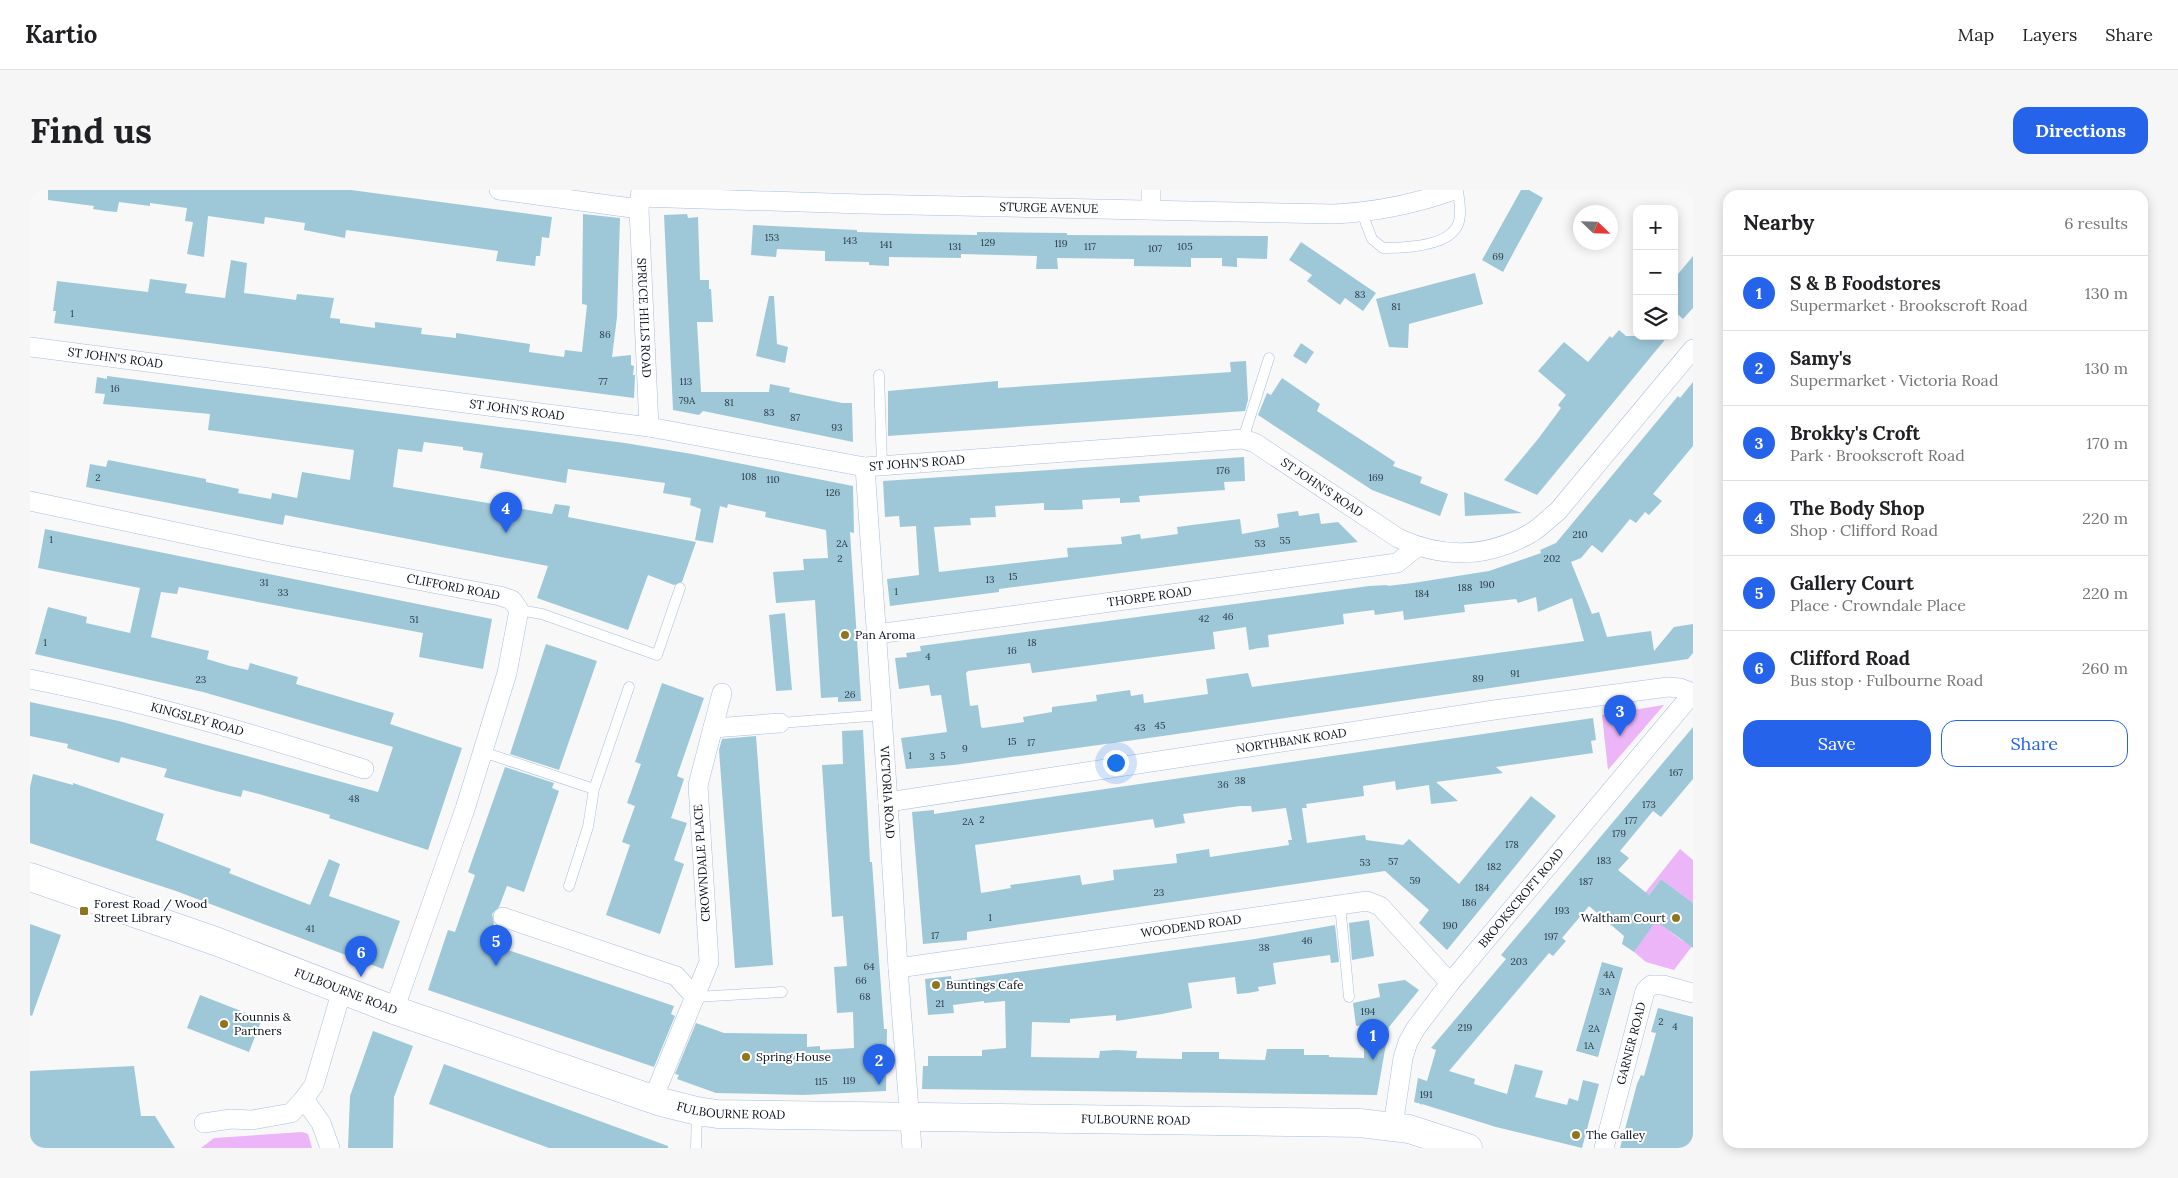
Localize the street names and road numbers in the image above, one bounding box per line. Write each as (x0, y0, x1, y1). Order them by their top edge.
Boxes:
street label: STURGE AVENUE (999, 199, 1098, 216)
street label: SPRUCE HILLS ROAD (634, 257, 655, 378)
street label: ST JOHN'S ROAD (67, 344, 164, 371)
street label: ST JOHN'S ROAD (469, 396, 566, 423)
street label: ST JOHN'S ROAD (869, 452, 965, 474)
street label: ST JOHN'S ROAD (1278, 454, 1366, 520)
street label: CLIFFORD ROAD (405, 570, 501, 603)
street label: THORPE ROAD (1106, 583, 1193, 609)
street label: KINGSLEY ROAD (149, 699, 246, 739)
street label: NORTHBANK ROAD (1235, 724, 1348, 756)
street label: VICTORIA ROAD (877, 744, 898, 839)
street label: CROWNDALE PLACE (690, 804, 713, 922)
street label: BROOKSCROFT ROAD (1475, 845, 1567, 950)
street label: WOODEND ROAD (1140, 911, 1242, 940)
street label: FULBOURNE ROAD (292, 964, 400, 1018)
street label: GARNER ROAD (1613, 1000, 1649, 1086)
street label: FULBOURNE ROAD (675, 1098, 785, 1122)
street label: FULBOURNE ROAD (1081, 1111, 1190, 1128)

